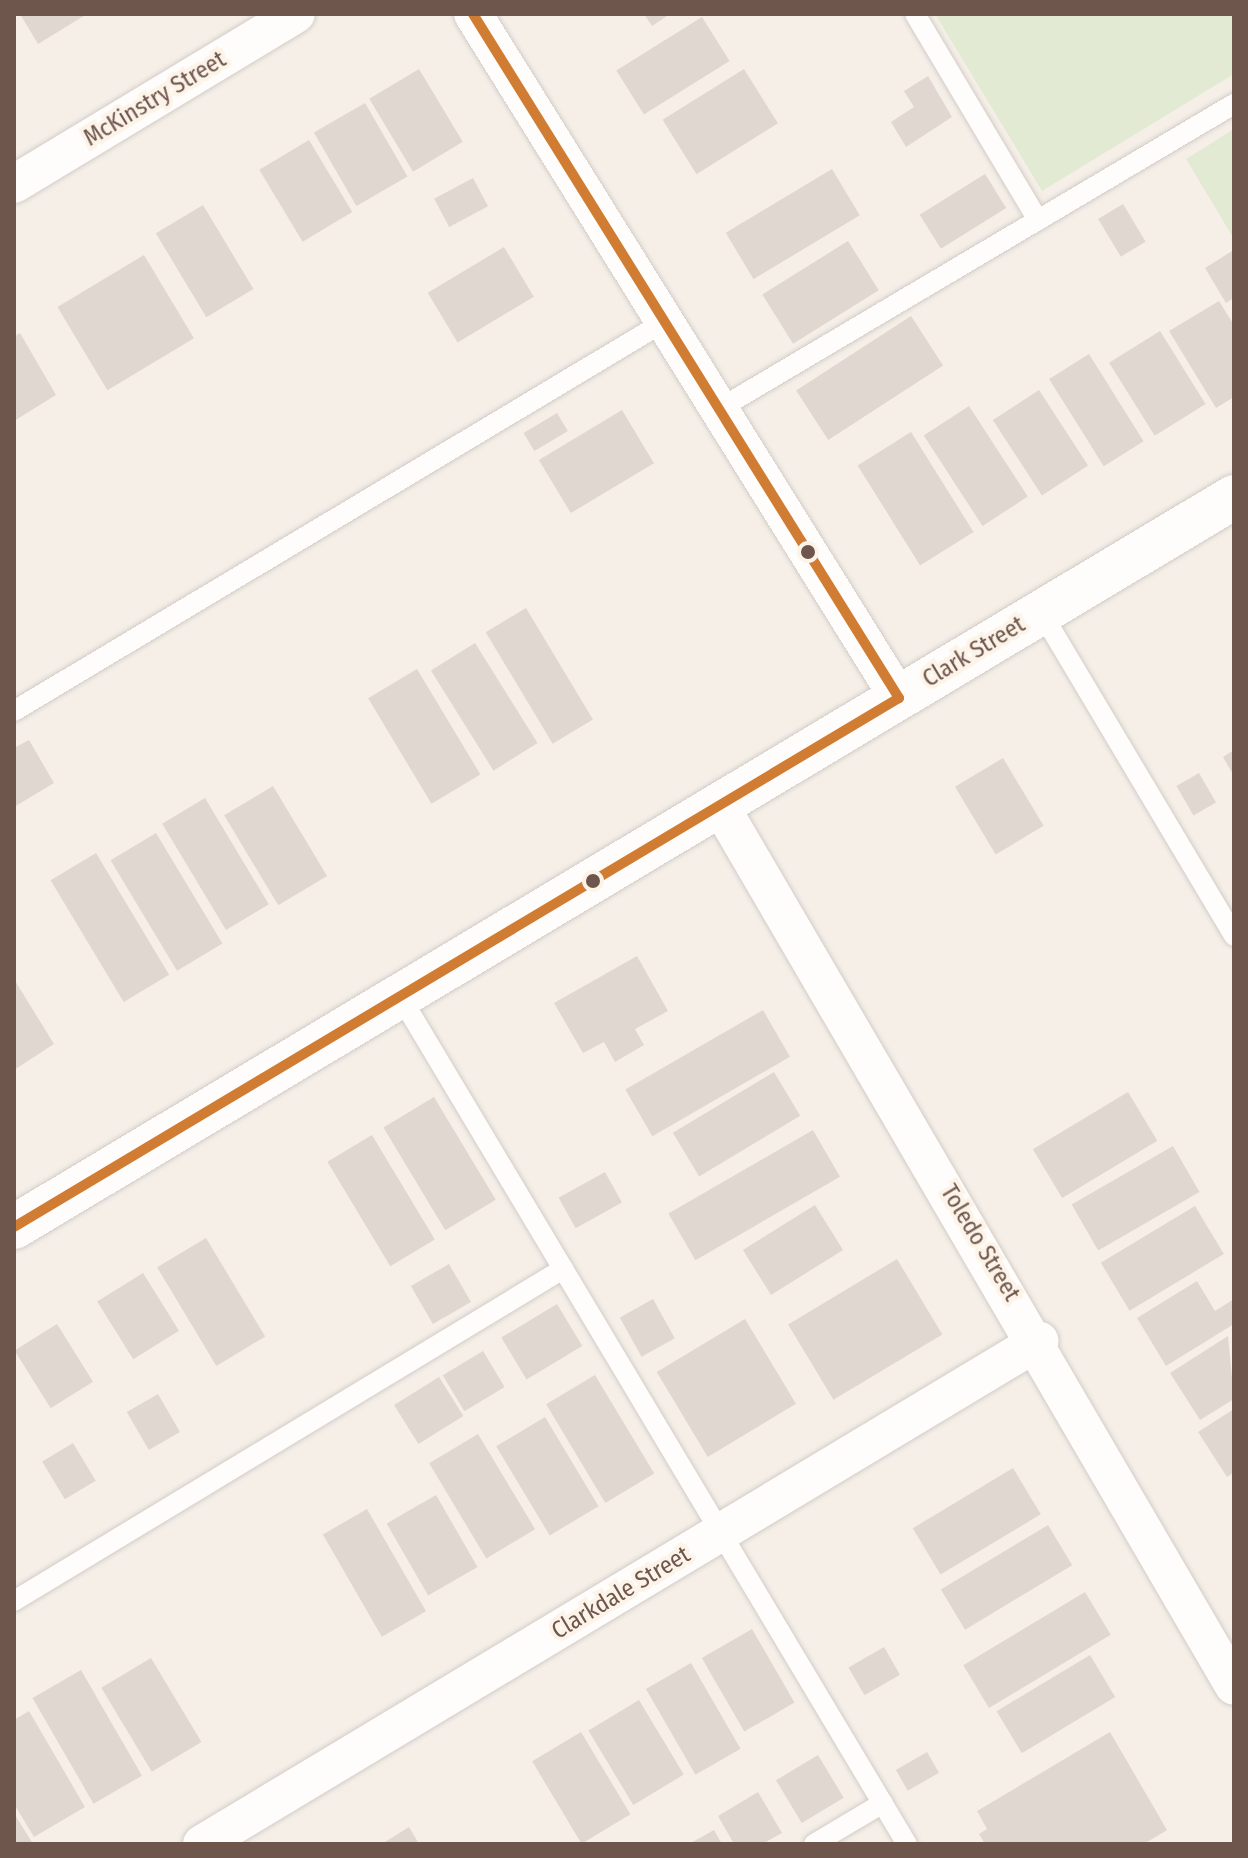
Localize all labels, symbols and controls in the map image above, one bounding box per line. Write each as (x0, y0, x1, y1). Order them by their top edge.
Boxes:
street label: McKinstry Street (79, 45, 231, 153)
unlabelled marker (800, 544, 816, 560)
street label: Clark Street (918, 610, 1030, 694)
unlabelled marker (585, 873, 601, 889)
street label: Toledo Street (934, 1180, 1026, 1306)
street label: Clarkdale Street (547, 1540, 695, 1646)

